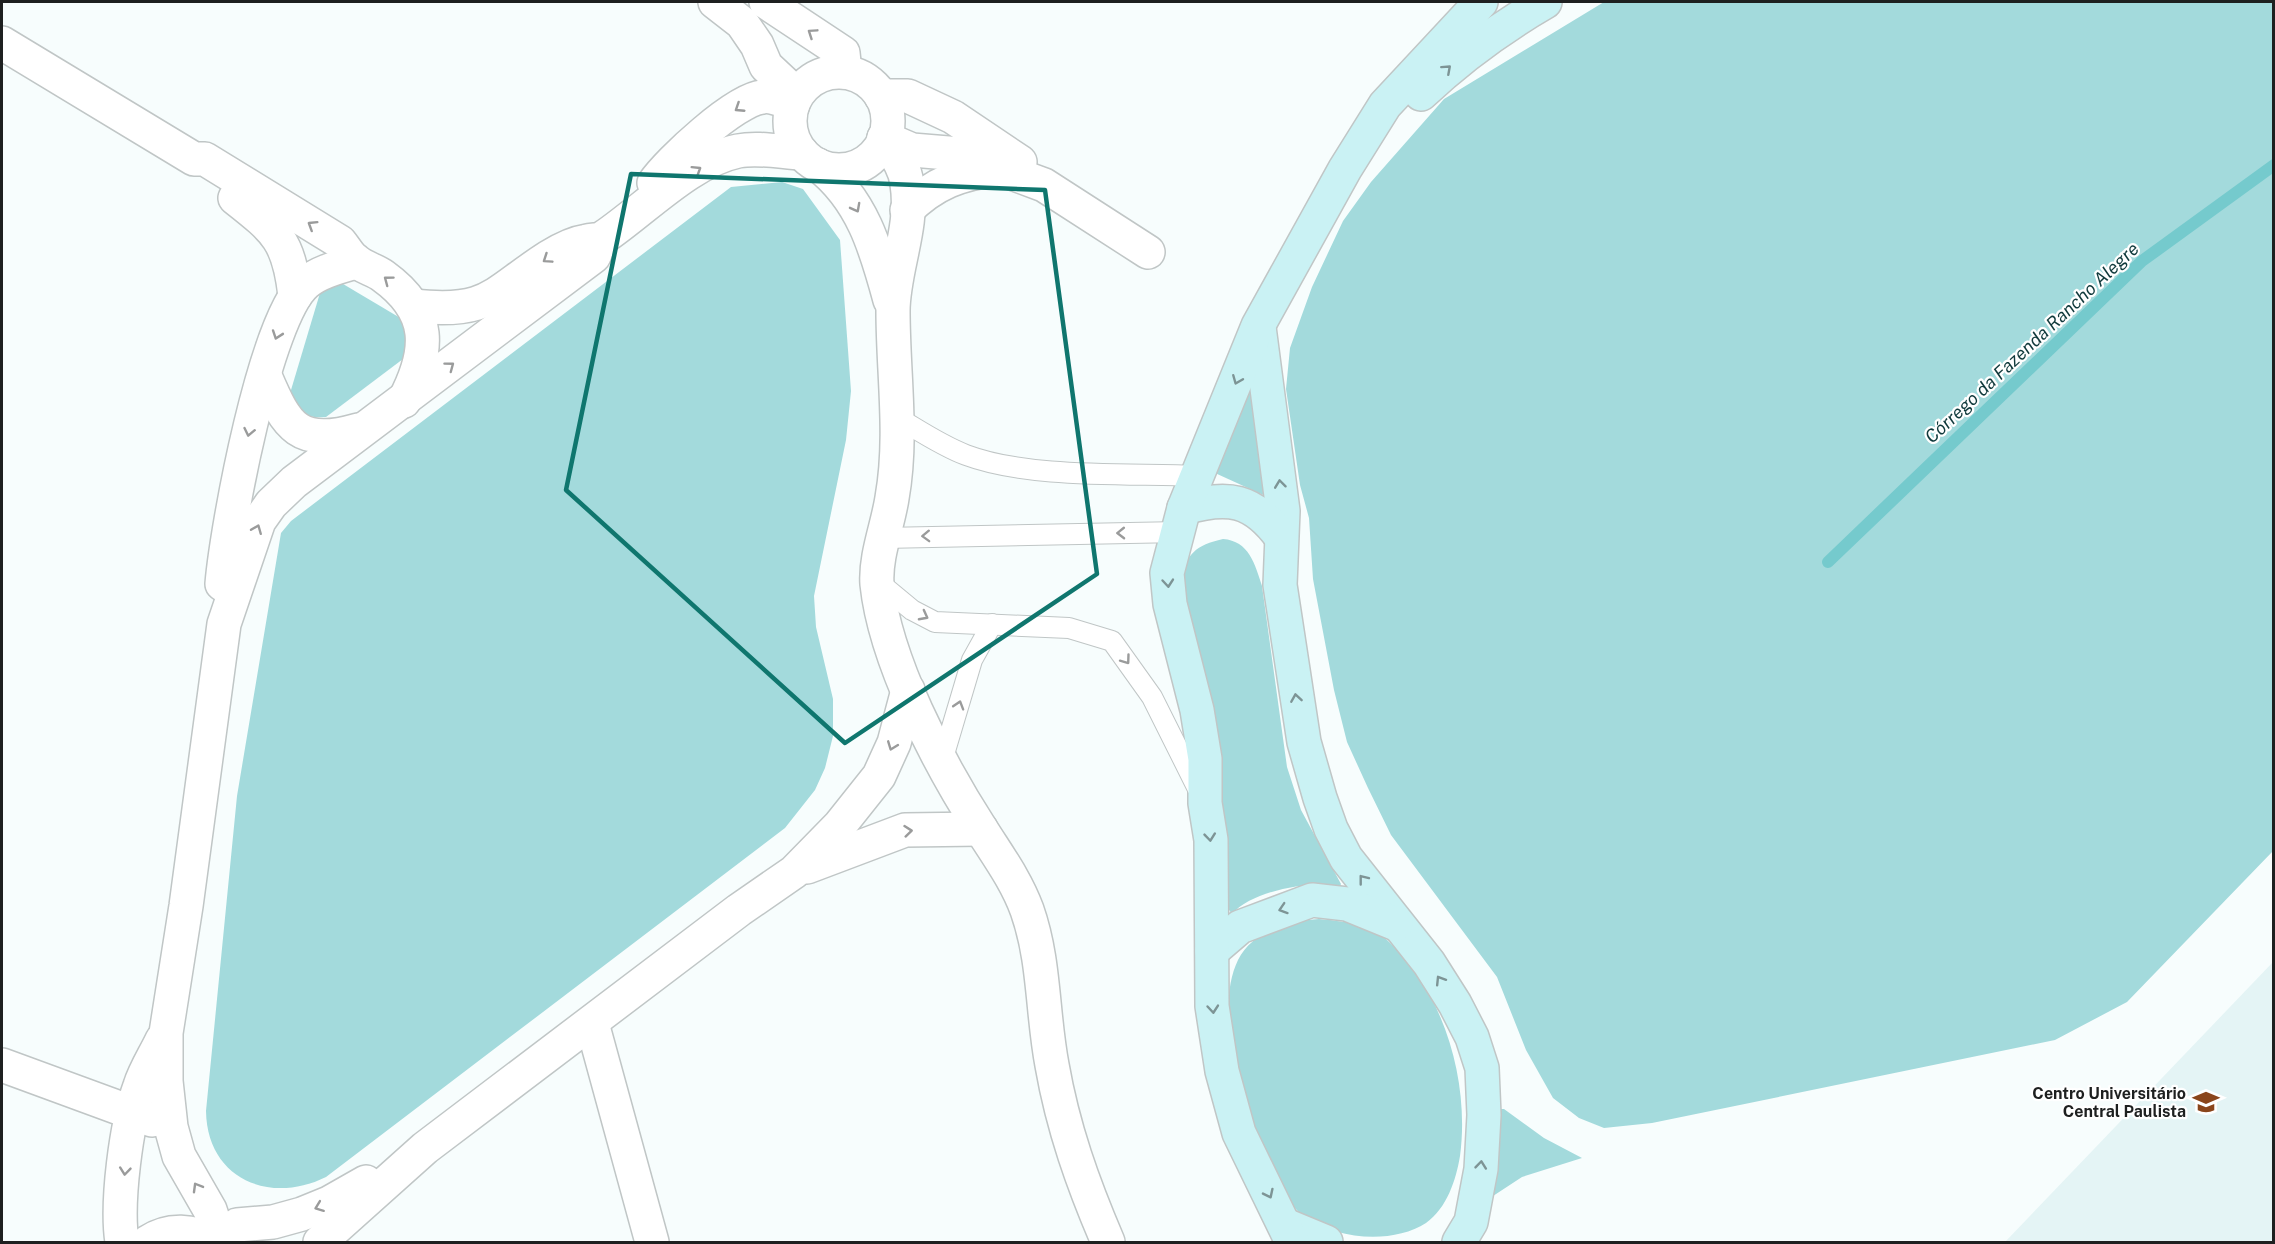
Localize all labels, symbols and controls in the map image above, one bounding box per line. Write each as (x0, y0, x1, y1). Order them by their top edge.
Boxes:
one-way arrow (808, 29, 819, 40)
one-way arrow (1440, 65, 1451, 76)
one-way arrow (734, 101, 745, 112)
one-way arrow (690, 166, 701, 177)
one-way arrow (849, 201, 860, 212)
one-way arrow (308, 220, 318, 232)
water label: Córrego da Fazenda Rancho Alegre (1921, 238, 2143, 447)
one-way arrow (543, 252, 554, 263)
one-way arrow (384, 276, 395, 287)
one-way arrow (272, 329, 285, 340)
one-way arrow (444, 363, 455, 374)
one-way arrow (1232, 374, 1244, 385)
one-way arrow (243, 427, 256, 437)
one-way arrow (1274, 479, 1286, 488)
one-way arrow (250, 524, 262, 535)
one-way arrow (1117, 527, 1126, 539)
one-way arrow (922, 530, 931, 543)
one-way arrow (1161, 579, 1174, 588)
one-way arrow (918, 609, 928, 620)
one-way arrow (1119, 654, 1130, 665)
one-way arrow (1291, 694, 1303, 703)
one-way arrow (952, 701, 964, 711)
one-way arrow (886, 740, 899, 750)
one-way arrow (903, 825, 912, 838)
one-way arrow (1203, 832, 1215, 841)
one-way arrow (1359, 875, 1370, 886)
one-way arrow (1278, 902, 1289, 915)
one-way arrow (1435, 976, 1447, 986)
one-way arrow (1206, 1005, 1219, 1014)
place label: Centro Universitário Central Paulista (2032, 1084, 2186, 1121)
school or university icon: Centro Universitário Central Paulista (2191, 1087, 2221, 1117)
one-way arrow (1474, 1160, 1487, 1169)
one-way arrow (119, 1167, 131, 1176)
one-way arrow (192, 1183, 204, 1193)
one-way arrow (1262, 1188, 1274, 1199)
one-way arrow (314, 1200, 325, 1212)

